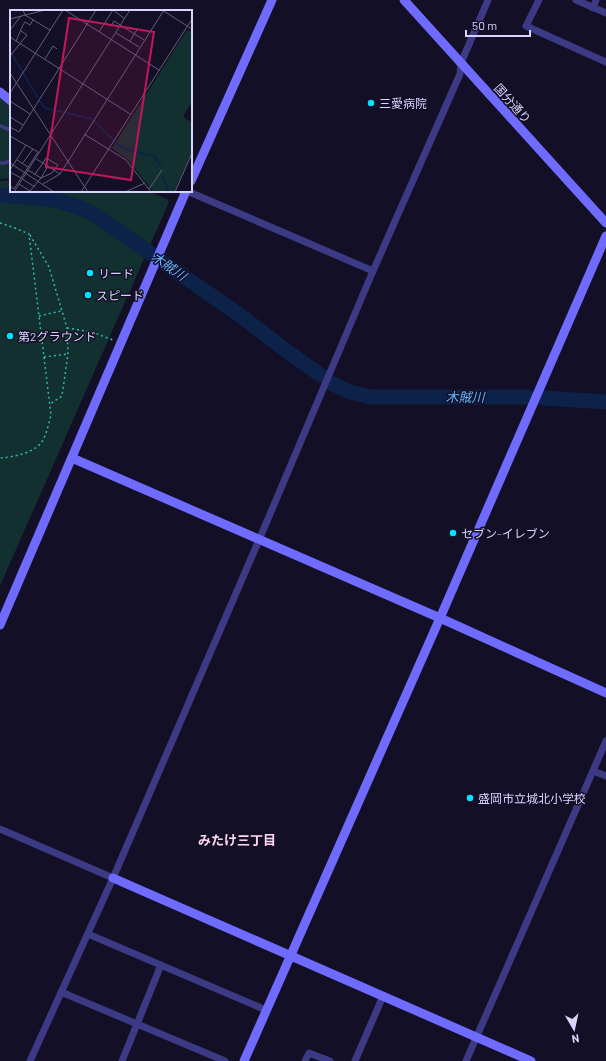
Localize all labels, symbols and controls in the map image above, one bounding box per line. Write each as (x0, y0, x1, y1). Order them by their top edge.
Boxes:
inset map (10, 10, 192, 192)
scale bar (466, 12, 530, 38)
text: 50 m (472, 18, 497, 32)
street label: 国分通り (492, 80, 534, 126)
place label: 三愛病院 (379, 96, 427, 110)
marker: 三愛病院 (366, 98, 376, 108)
water label: 木賊川 (148, 248, 191, 285)
place label: リード (98, 266, 134, 280)
marker: リード (85, 268, 95, 278)
place label: スピード (96, 288, 144, 302)
marker: スピード (83, 290, 93, 300)
place label: 第2グラウンド (18, 329, 96, 343)
marker: 第2グラウンド (5, 331, 15, 341)
water label: 木賊川 (445, 389, 486, 405)
place label: セブン-イレブン (461, 526, 550, 540)
marker: セブン-イレブン (448, 528, 458, 538)
place label: 盛岡市立城北小学校 (478, 791, 586, 805)
marker: 盛岡市立城北小学校 (465, 793, 475, 803)
district label: みたけ三丁目 (198, 832, 276, 848)
north arrow (554, 1009, 594, 1049)
text: N (571, 1032, 580, 1046)

